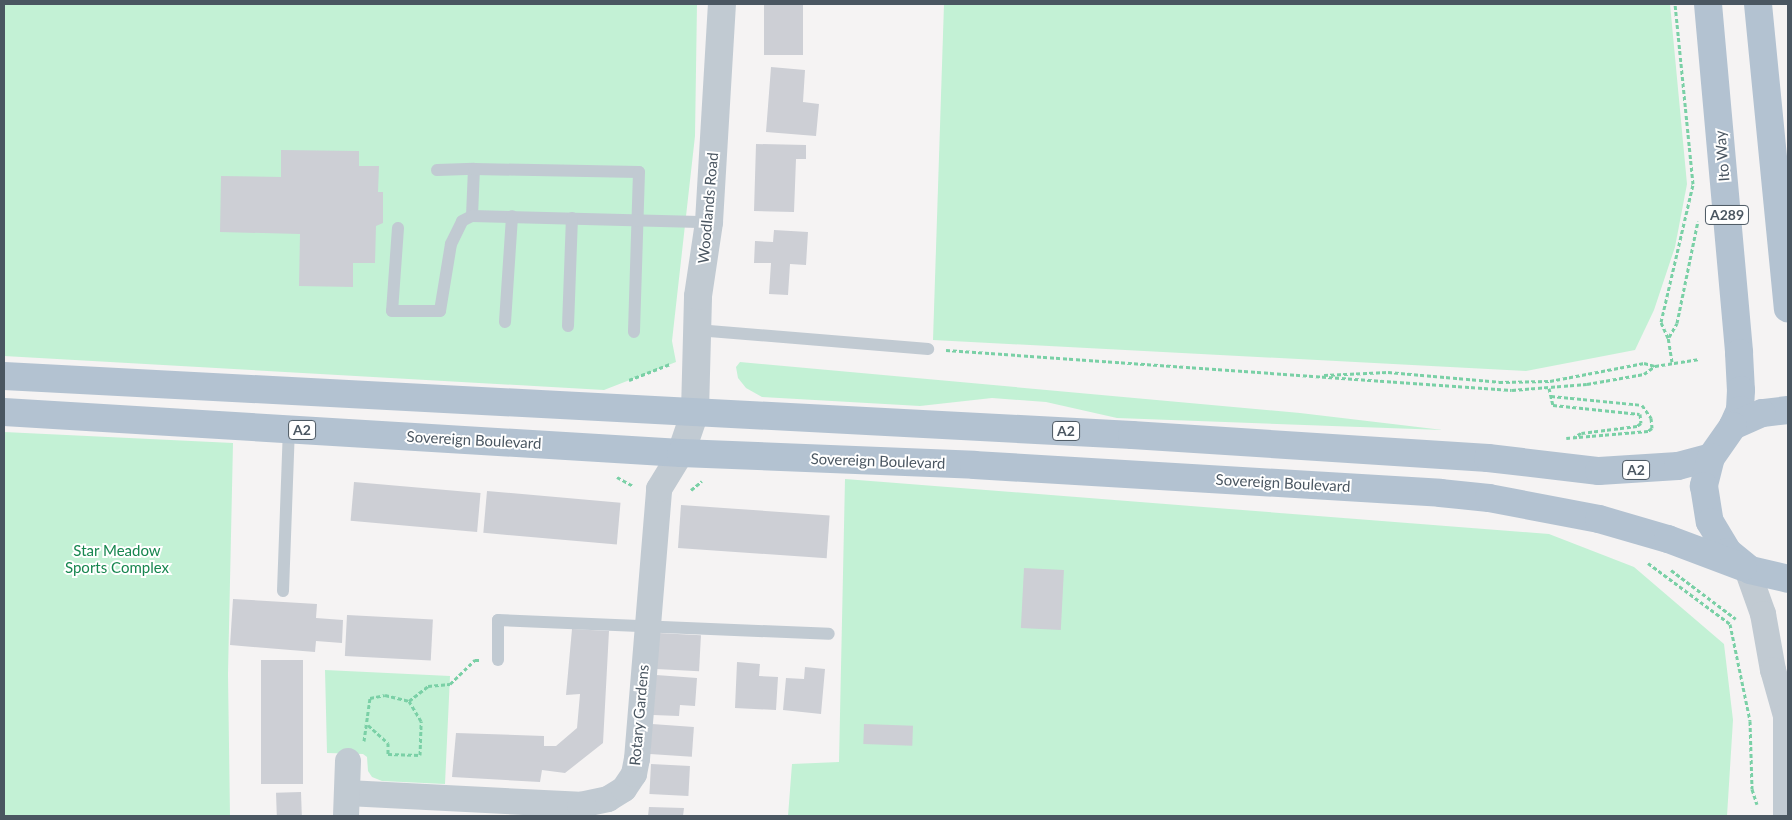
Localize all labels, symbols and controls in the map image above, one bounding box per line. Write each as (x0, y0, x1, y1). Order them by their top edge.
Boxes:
street label: Ito Way (1711, 130, 1733, 182)
street label: Woodlands Road (694, 152, 722, 264)
road number: A289 (1704, 204, 1750, 226)
road number: A2 (287, 418, 317, 442)
road number: A2 (1051, 420, 1081, 442)
street label: Sovereign Boulevard (406, 427, 542, 453)
street label: Sovereign Boulevard (810, 450, 946, 472)
road number: A2 (1621, 458, 1651, 482)
street label: Sovereign Boulevard (1215, 470, 1351, 496)
park label: Star Meadow Sports Complex (65, 541, 169, 576)
street label: Rotary Gardens (626, 663, 652, 767)

